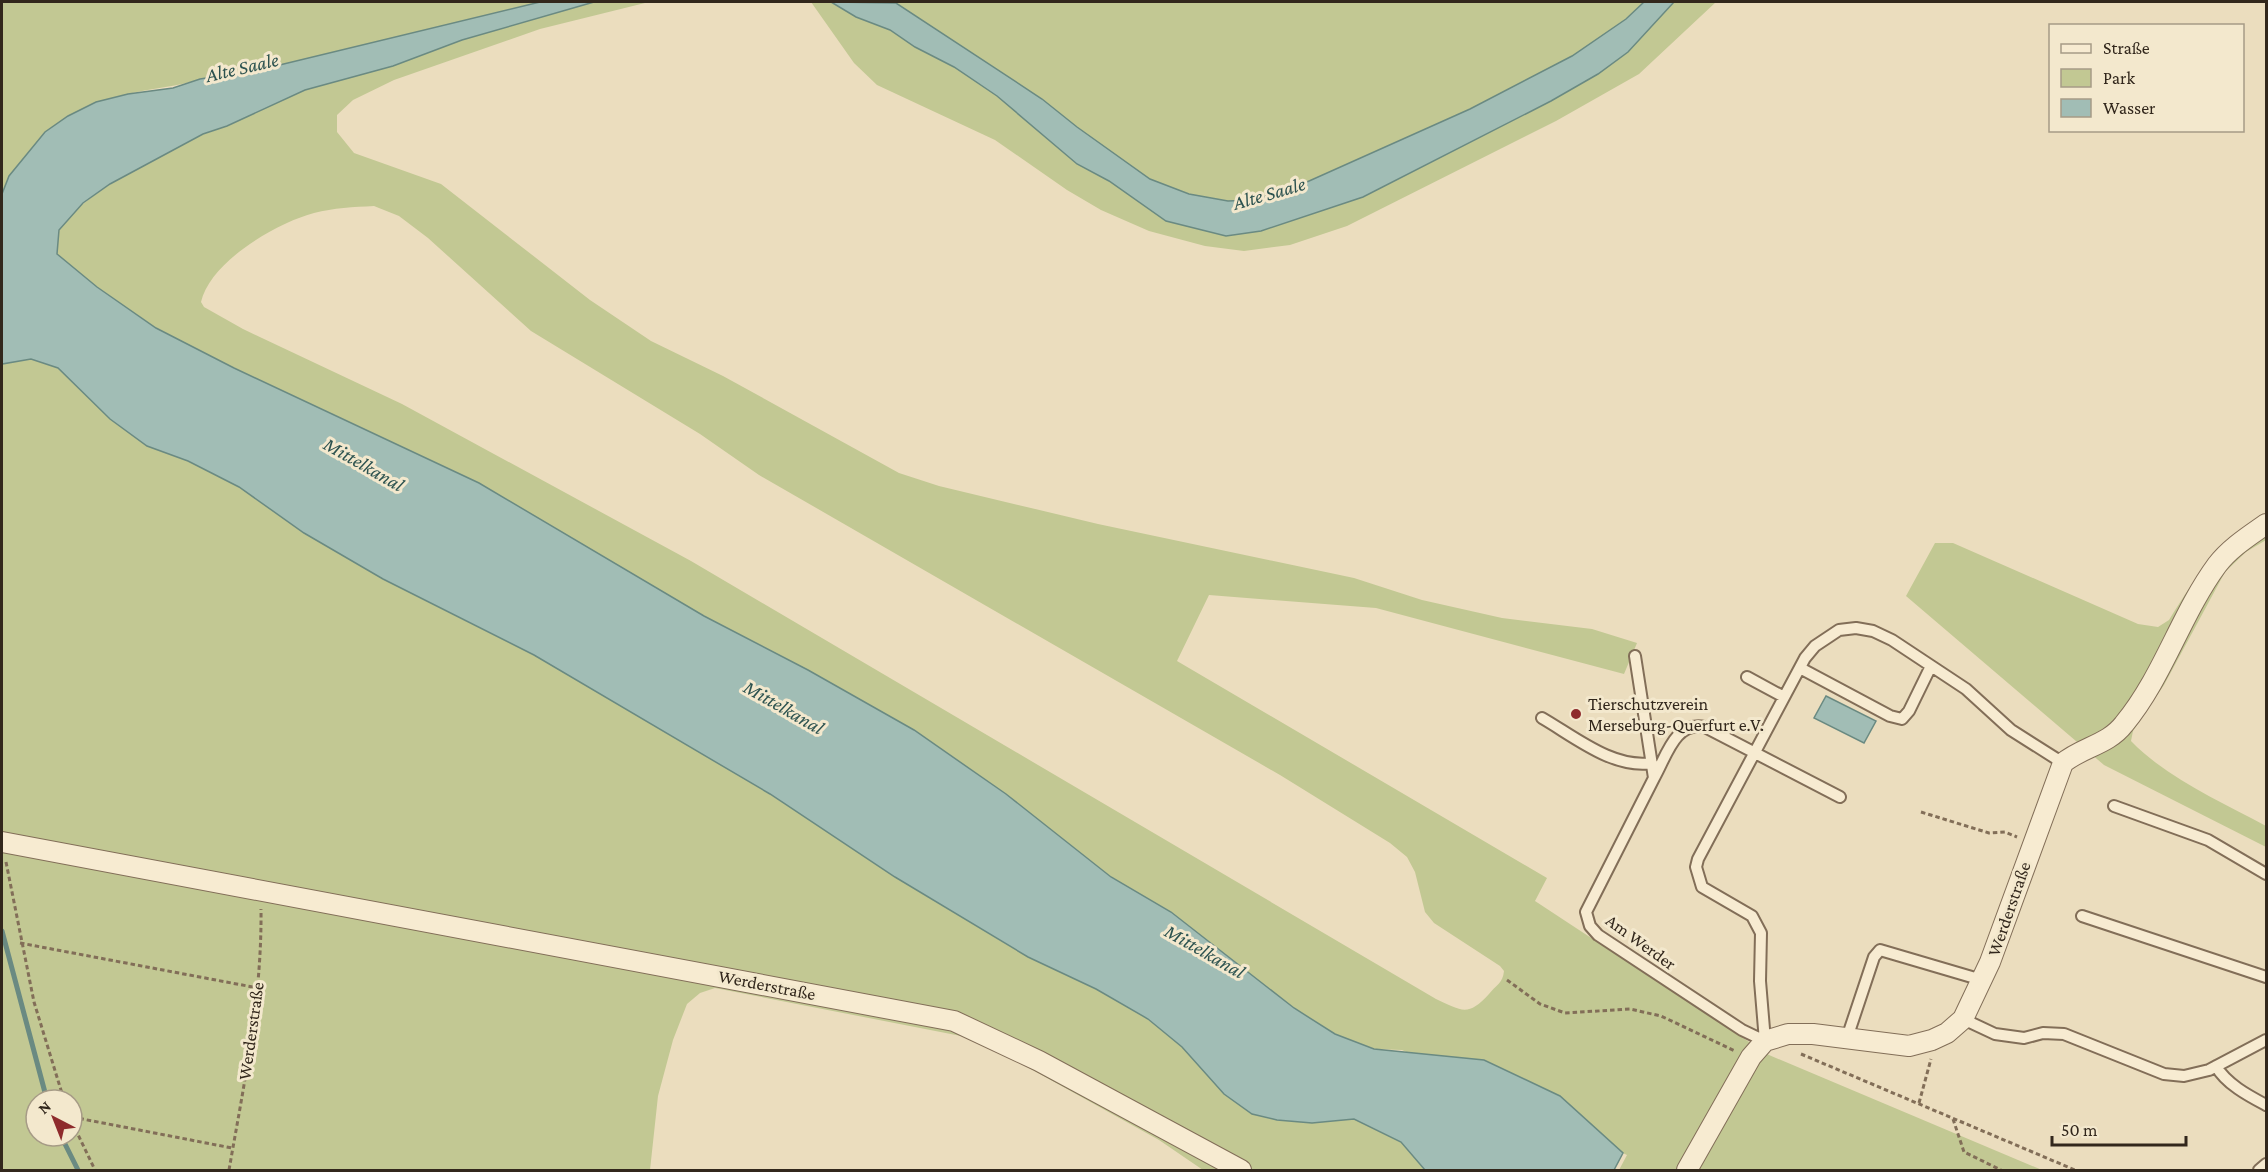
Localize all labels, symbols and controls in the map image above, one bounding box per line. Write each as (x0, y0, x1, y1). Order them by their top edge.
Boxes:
legend (2049, 24, 2244, 132)
text: Straße (2103, 38, 2150, 58)
water label: Alte Saale (202, 48, 281, 86)
text: Park (2103, 68, 2135, 88)
text: Wasser (2103, 98, 2156, 118)
water label: Alte Saale (1229, 172, 1308, 214)
water label: Mittelkanal (319, 432, 409, 496)
water label: Mittelkanal (739, 675, 829, 739)
place label: Tierschutzverein Merseburg-Querfurt e.V. (1588, 694, 1764, 735)
marker: Tierschutzverein Merseburg-Querfurt e.V. (1569, 707, 1583, 721)
street label: Werderstraße (1983, 859, 2035, 959)
street label: Am Werder (1602, 910, 1680, 974)
water label: Mittelkanal (1160, 919, 1250, 983)
street label: Werderstraße (717, 966, 817, 1004)
street label: Werderstraße (234, 981, 268, 1081)
north arrow (24, 1088, 84, 1148)
text: N (35, 1097, 54, 1117)
scale bar (2052, 1109, 2186, 1147)
text: 50 m (2061, 1120, 2098, 1140)

